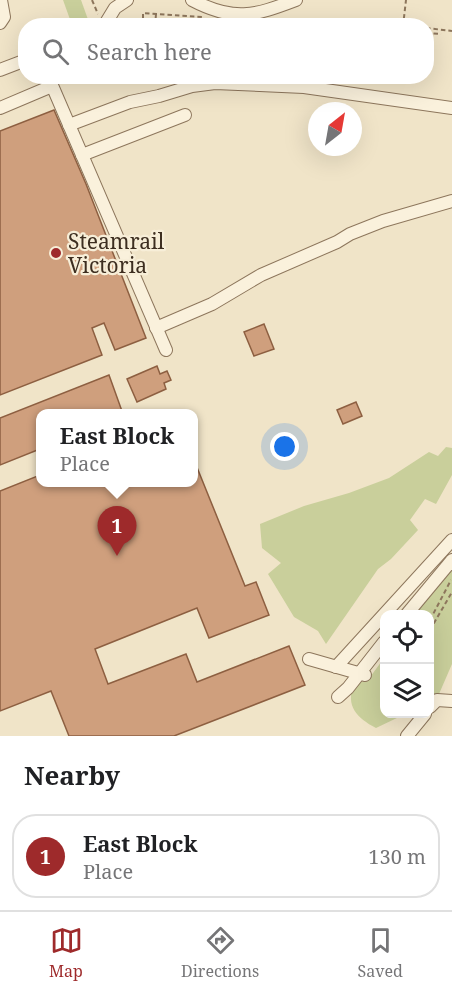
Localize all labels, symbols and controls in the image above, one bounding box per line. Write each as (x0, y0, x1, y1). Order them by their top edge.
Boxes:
search box (18, 18, 434, 84)
icon: search (39, 35, 72, 68)
text: Search here (87, 36, 212, 66)
north arrow (308, 102, 362, 156)
place label: Steamrail Victoria (68, 227, 165, 279)
marker: Steamrail Victoria (49, 246, 63, 260)
popup (36, 409, 198, 487)
text: East Block (60, 420, 174, 450)
your location (270, 432, 299, 461)
text: Place (60, 450, 110, 477)
pin: 1 (98, 506, 136, 556)
map controls (380, 610, 434, 718)
button: locate (380, 610, 434, 664)
button: layers (380, 664, 434, 718)
text: Nearby (24, 757, 120, 793)
text: East Block (83, 828, 197, 858)
text: 1 (40, 843, 51, 870)
text: 130 m (368, 843, 426, 870)
text: Place (83, 858, 133, 885)
tab: Map (49, 924, 83, 982)
tab: Directions (181, 924, 259, 982)
tab: Saved (358, 924, 403, 982)

